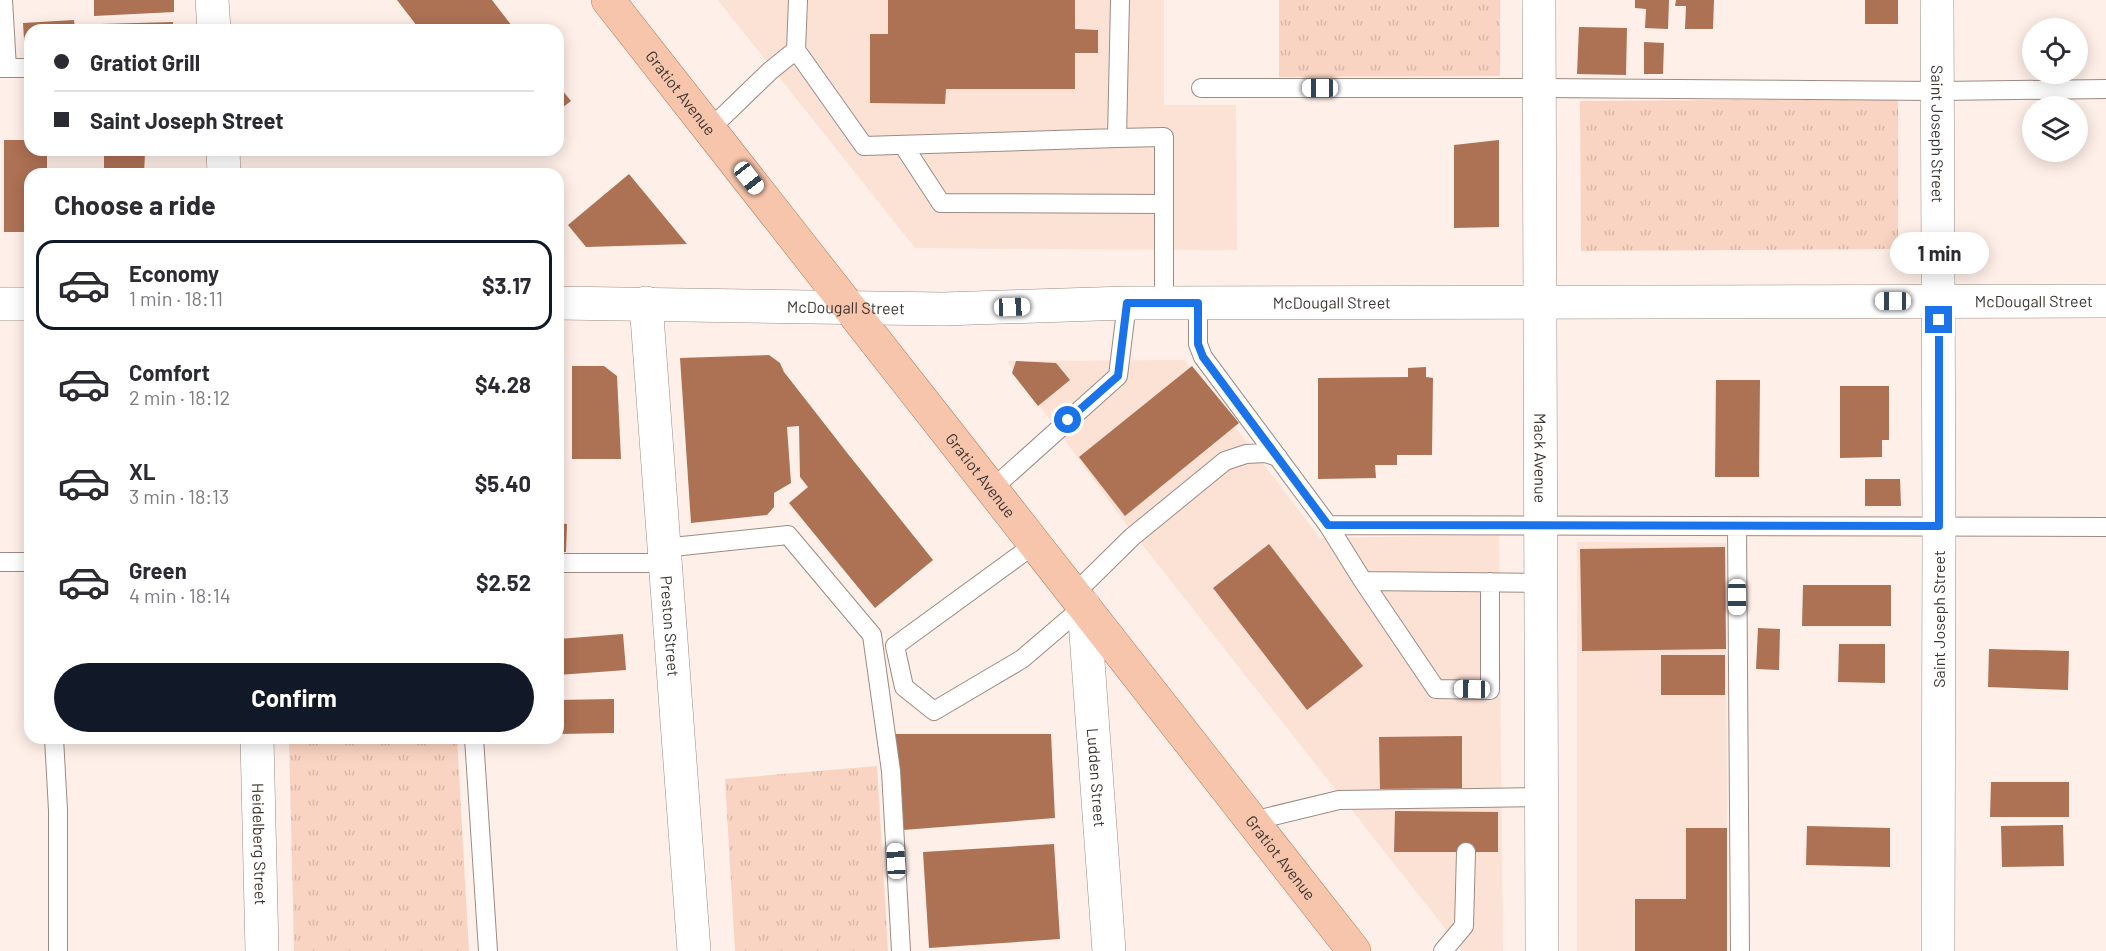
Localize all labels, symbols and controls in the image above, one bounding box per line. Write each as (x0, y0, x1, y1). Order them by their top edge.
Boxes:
map controls (2022, 18, 2088, 162)
button: locate (2022, 18, 2088, 84)
street label: Gratiot Avenue (642, 46, 720, 139)
text: Gratiot Grill (90, 49, 200, 75)
street label: Saint Joseph Street (1928, 65, 1948, 203)
car (1302, 79, 1338, 97)
button: layers (2022, 96, 2088, 162)
text: Saint Joseph Street (90, 107, 284, 133)
car (731, 158, 767, 198)
text: Choose a ride (54, 188, 216, 220)
callout: 1 min (1890, 233, 1988, 275)
text: 1 min (1918, 241, 1961, 265)
icon: car (57, 258, 111, 312)
text: Economy (129, 260, 219, 286)
text: $3.17 (482, 272, 531, 298)
text: 1 min · 18:11 (129, 286, 223, 310)
street label: McDougall Street (1975, 291, 2093, 310)
street label: McDougall Street (1273, 292, 1391, 312)
car (1875, 292, 1911, 310)
street label: McDougall Street (787, 297, 905, 317)
car (994, 297, 1030, 317)
route end (1925, 306, 1952, 333)
icon: car (57, 357, 111, 411)
text: Comfort (129, 359, 210, 385)
text: $4.28 (475, 371, 531, 397)
text: 2 min · 18:12 (129, 385, 230, 409)
route start (1054, 406, 1081, 433)
street label: Mack Avenue (1531, 413, 1551, 503)
street label: Gratiot Avenue (942, 429, 1020, 521)
icon: car (57, 456, 111, 510)
text: XL (129, 458, 155, 484)
text: $5.40 (475, 470, 531, 496)
text: 3 min · 18:13 (129, 484, 229, 508)
street label: Saint Joseph Street (1929, 550, 1948, 688)
icon: car (57, 555, 111, 609)
text: Green (129, 557, 187, 583)
text: $2.52 (476, 569, 531, 595)
street label: Preston Street (657, 575, 684, 677)
car (1728, 579, 1746, 615)
text: 4 min · 18:14 (129, 583, 231, 607)
button: Confirm (54, 663, 534, 732)
car (1454, 680, 1490, 698)
street label: Ludden Street (1084, 727, 1110, 828)
street label: Heidelberg Street (249, 783, 271, 905)
street label: Gratiot Avenue (1242, 811, 1320, 903)
car (886, 843, 906, 879)

